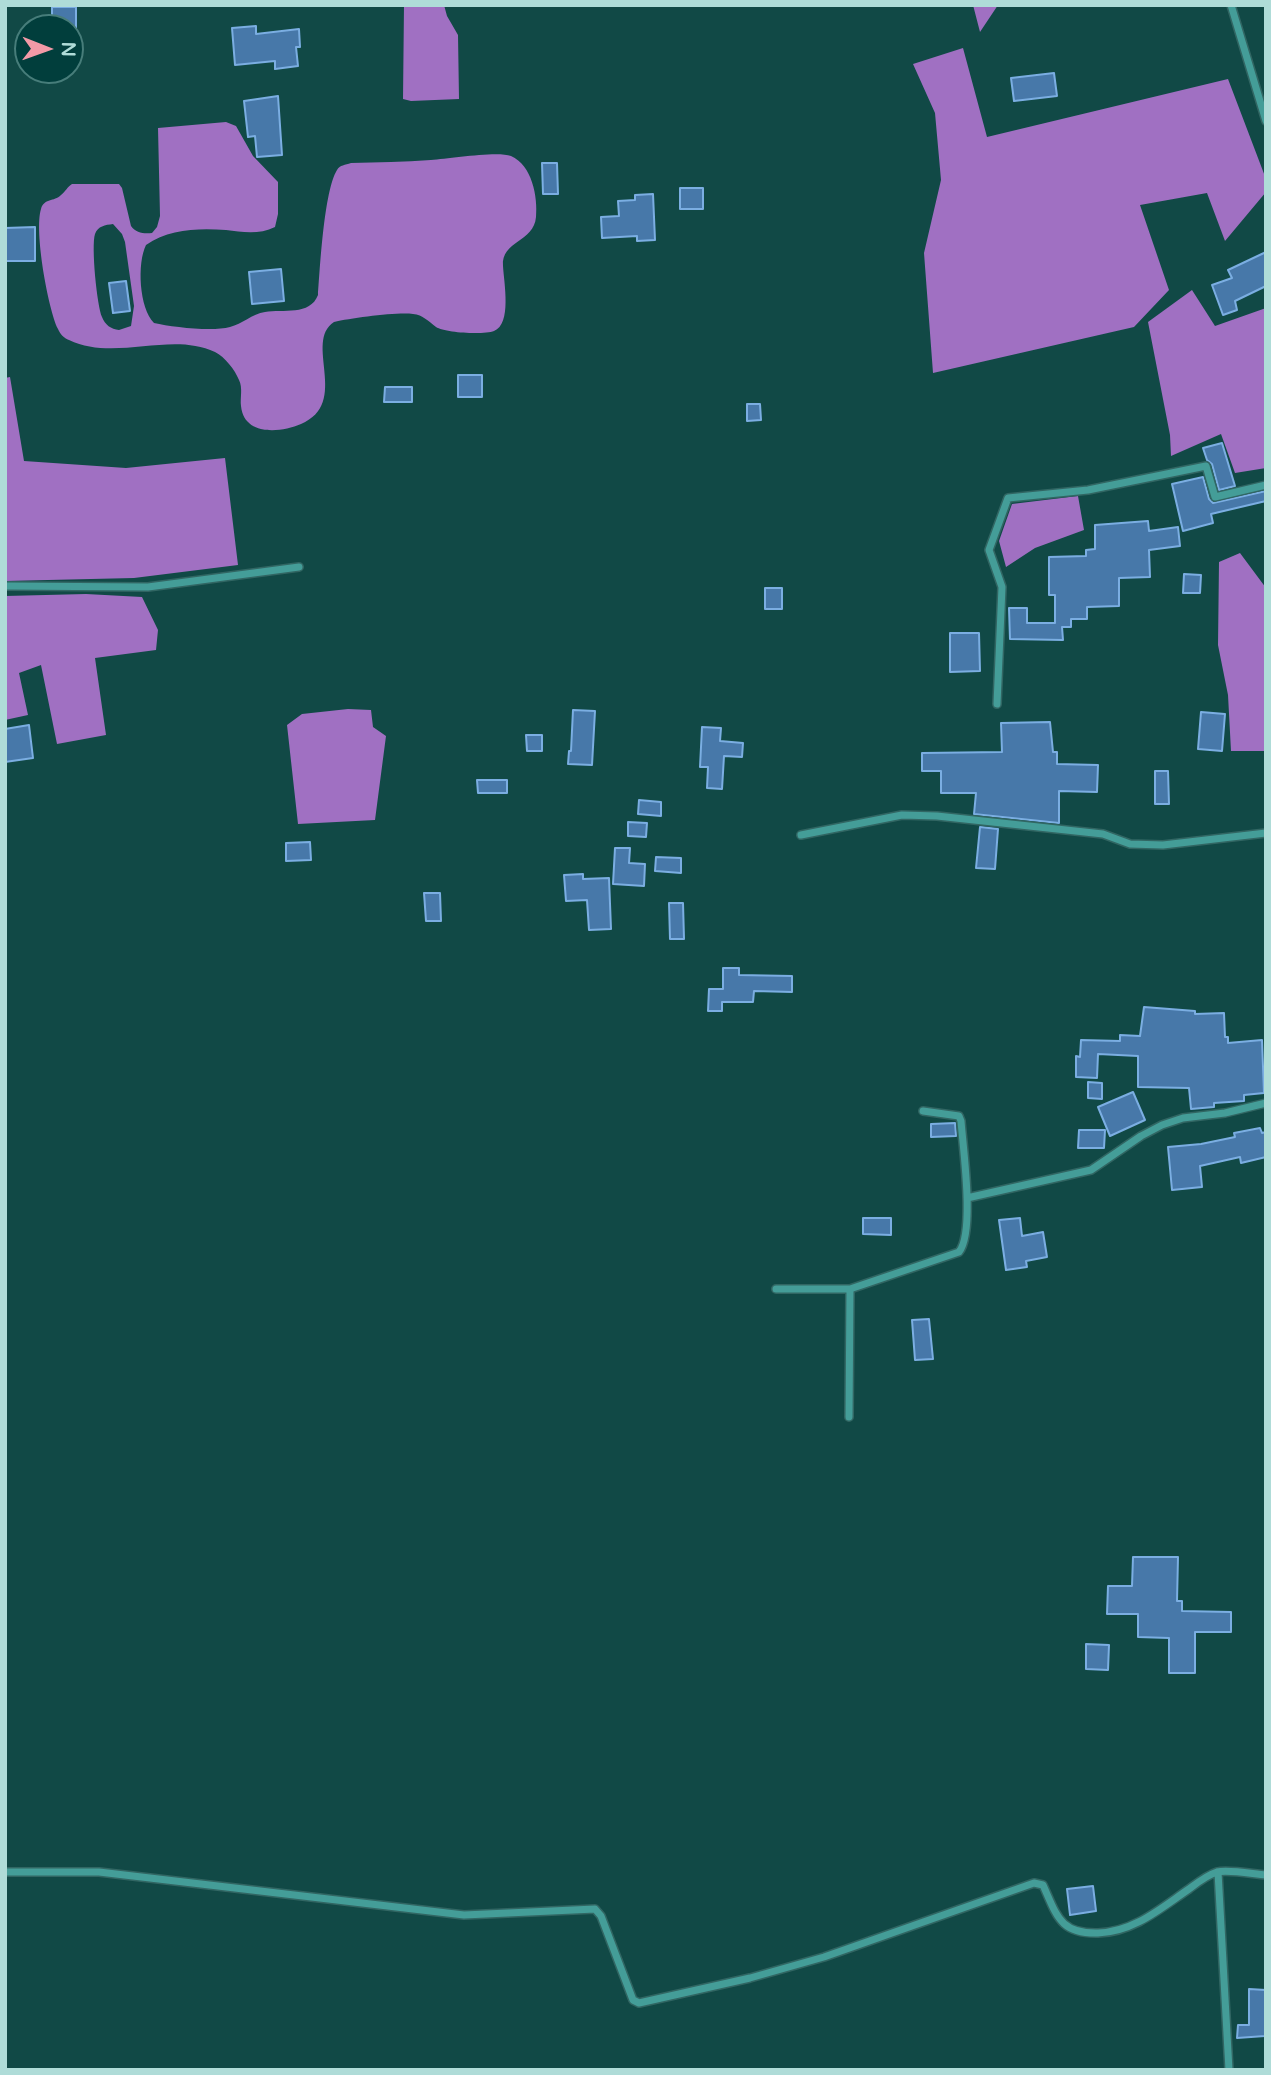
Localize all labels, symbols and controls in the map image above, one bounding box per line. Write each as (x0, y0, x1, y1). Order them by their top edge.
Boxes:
north arrow (14, 14, 84, 84)
text: N (57, 42, 79, 57)

